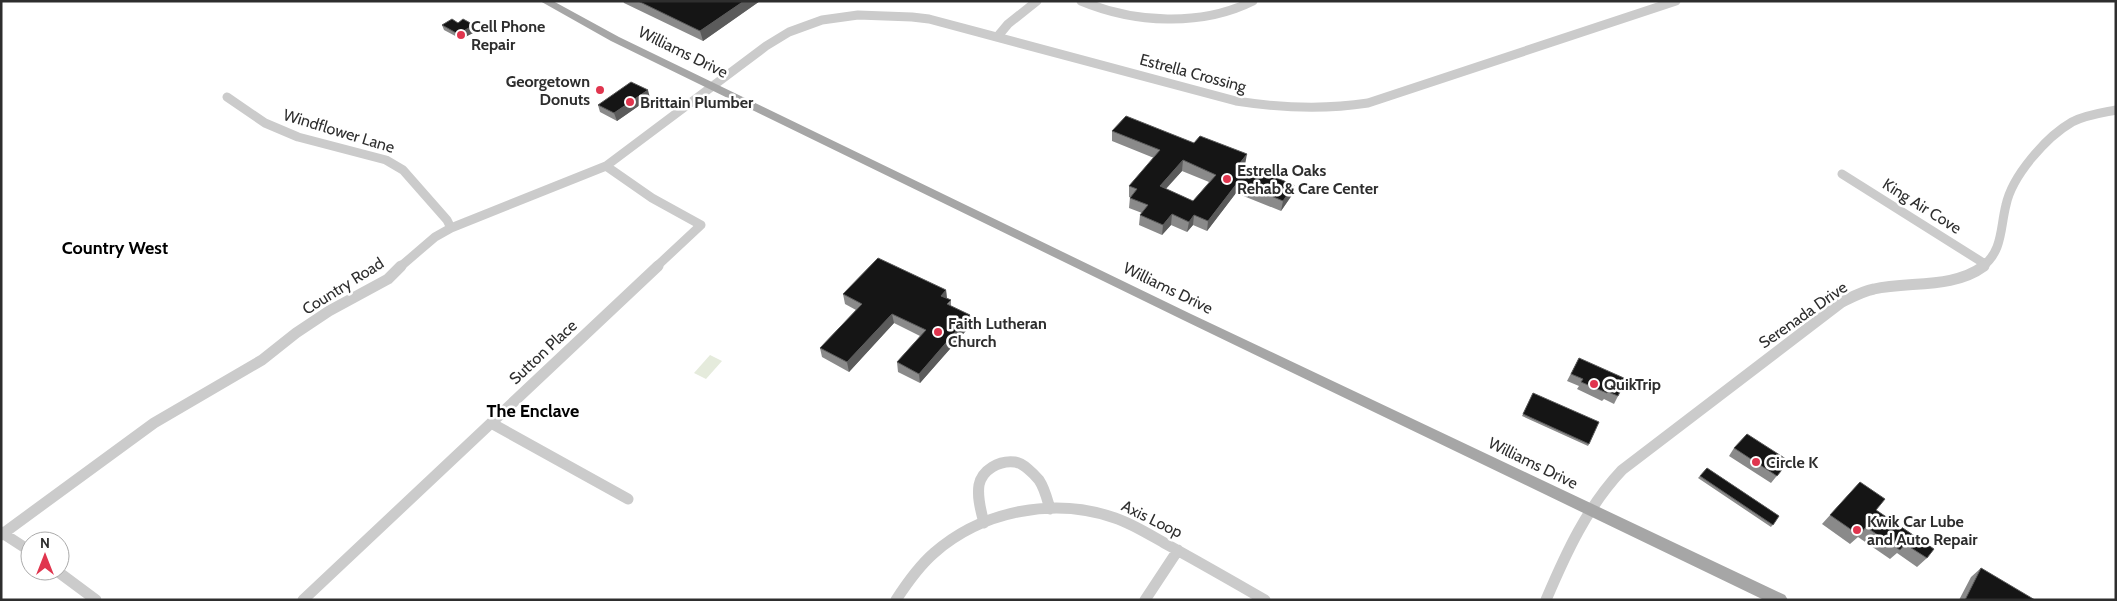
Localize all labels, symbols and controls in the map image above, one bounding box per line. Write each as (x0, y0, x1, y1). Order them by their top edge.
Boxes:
place label: Cell Phone Repair (471, 17, 545, 54)
street label: Williams Drive (635, 22, 731, 82)
marker: Cell Phone Repair (455, 29, 467, 41)
street label: Estrella Crossing (1138, 50, 1249, 97)
place label: Georgetown Donuts (506, 72, 590, 109)
marker: Georgetown Donuts (594, 84, 606, 96)
place label: Brittain Plumber (640, 93, 754, 112)
marker: Brittain Plumber (624, 96, 636, 108)
street label: Windflower Lane (281, 105, 397, 157)
place label: Estrella Oaks Rehab & Care Center (1237, 161, 1379, 198)
marker: Estrella Oaks Rehab & Care Center (1221, 173, 1233, 185)
street label: King Air Cove (1879, 174, 1965, 238)
district label: Country West (62, 237, 168, 259)
street label: Country Road (299, 253, 387, 319)
street label: Williams Drive (1120, 258, 1216, 318)
street label: Serenada Drive (1755, 278, 1851, 352)
place label: Faith Lutheran Church (948, 314, 1047, 351)
street label: Sutton Place (505, 316, 581, 388)
marker: Faith Lutheran Church (932, 326, 944, 338)
place label: QuikTrip (1604, 375, 1661, 394)
marker: QuikTrip (1588, 378, 1600, 390)
district label: The Enclave (487, 400, 579, 422)
street label: Williams Drive (1485, 433, 1581, 493)
place label: Circle K (1766, 453, 1818, 472)
marker: Circle K (1750, 456, 1762, 468)
street label: Axis Loop (1118, 496, 1186, 542)
place label: Kwik Car Lube and Auto Repair (1867, 512, 1978, 549)
marker: Kwik Car Lube and Auto Repair (1851, 524, 1863, 536)
north arrow (20, 531, 70, 581)
text: N (40, 534, 50, 552)

